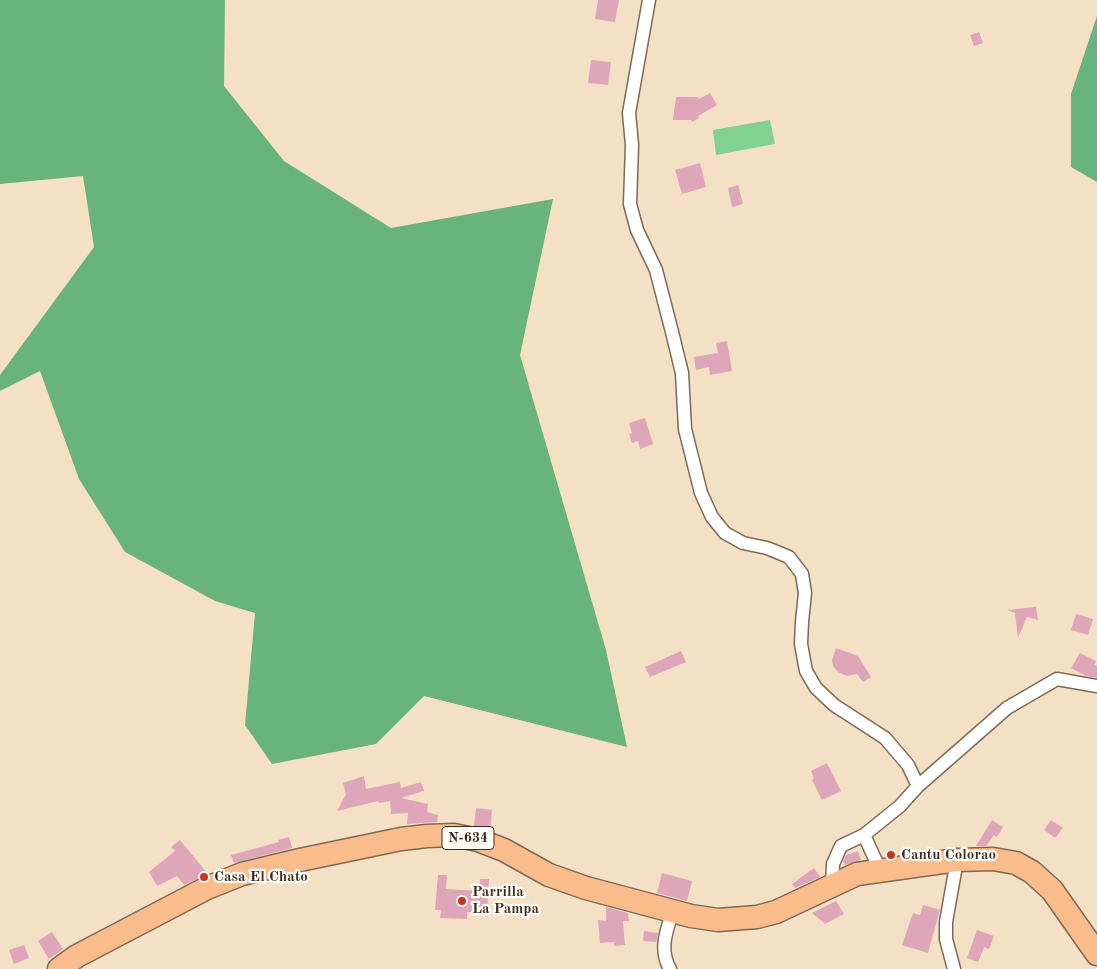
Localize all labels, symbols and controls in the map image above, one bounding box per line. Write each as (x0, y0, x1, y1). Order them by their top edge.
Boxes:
road number: N-634 (442, 826, 494, 850)
place label: Cantu Colorao (901, 846, 996, 864)
marker: Cantu Colorao (885, 849, 897, 861)
place label: Casa El Chato (214, 868, 308, 886)
marker: Casa El Chato (198, 871, 210, 883)
place label: Parrilla La Pampa (472, 883, 539, 918)
marker: Parrilla La Pampa (456, 895, 468, 907)

